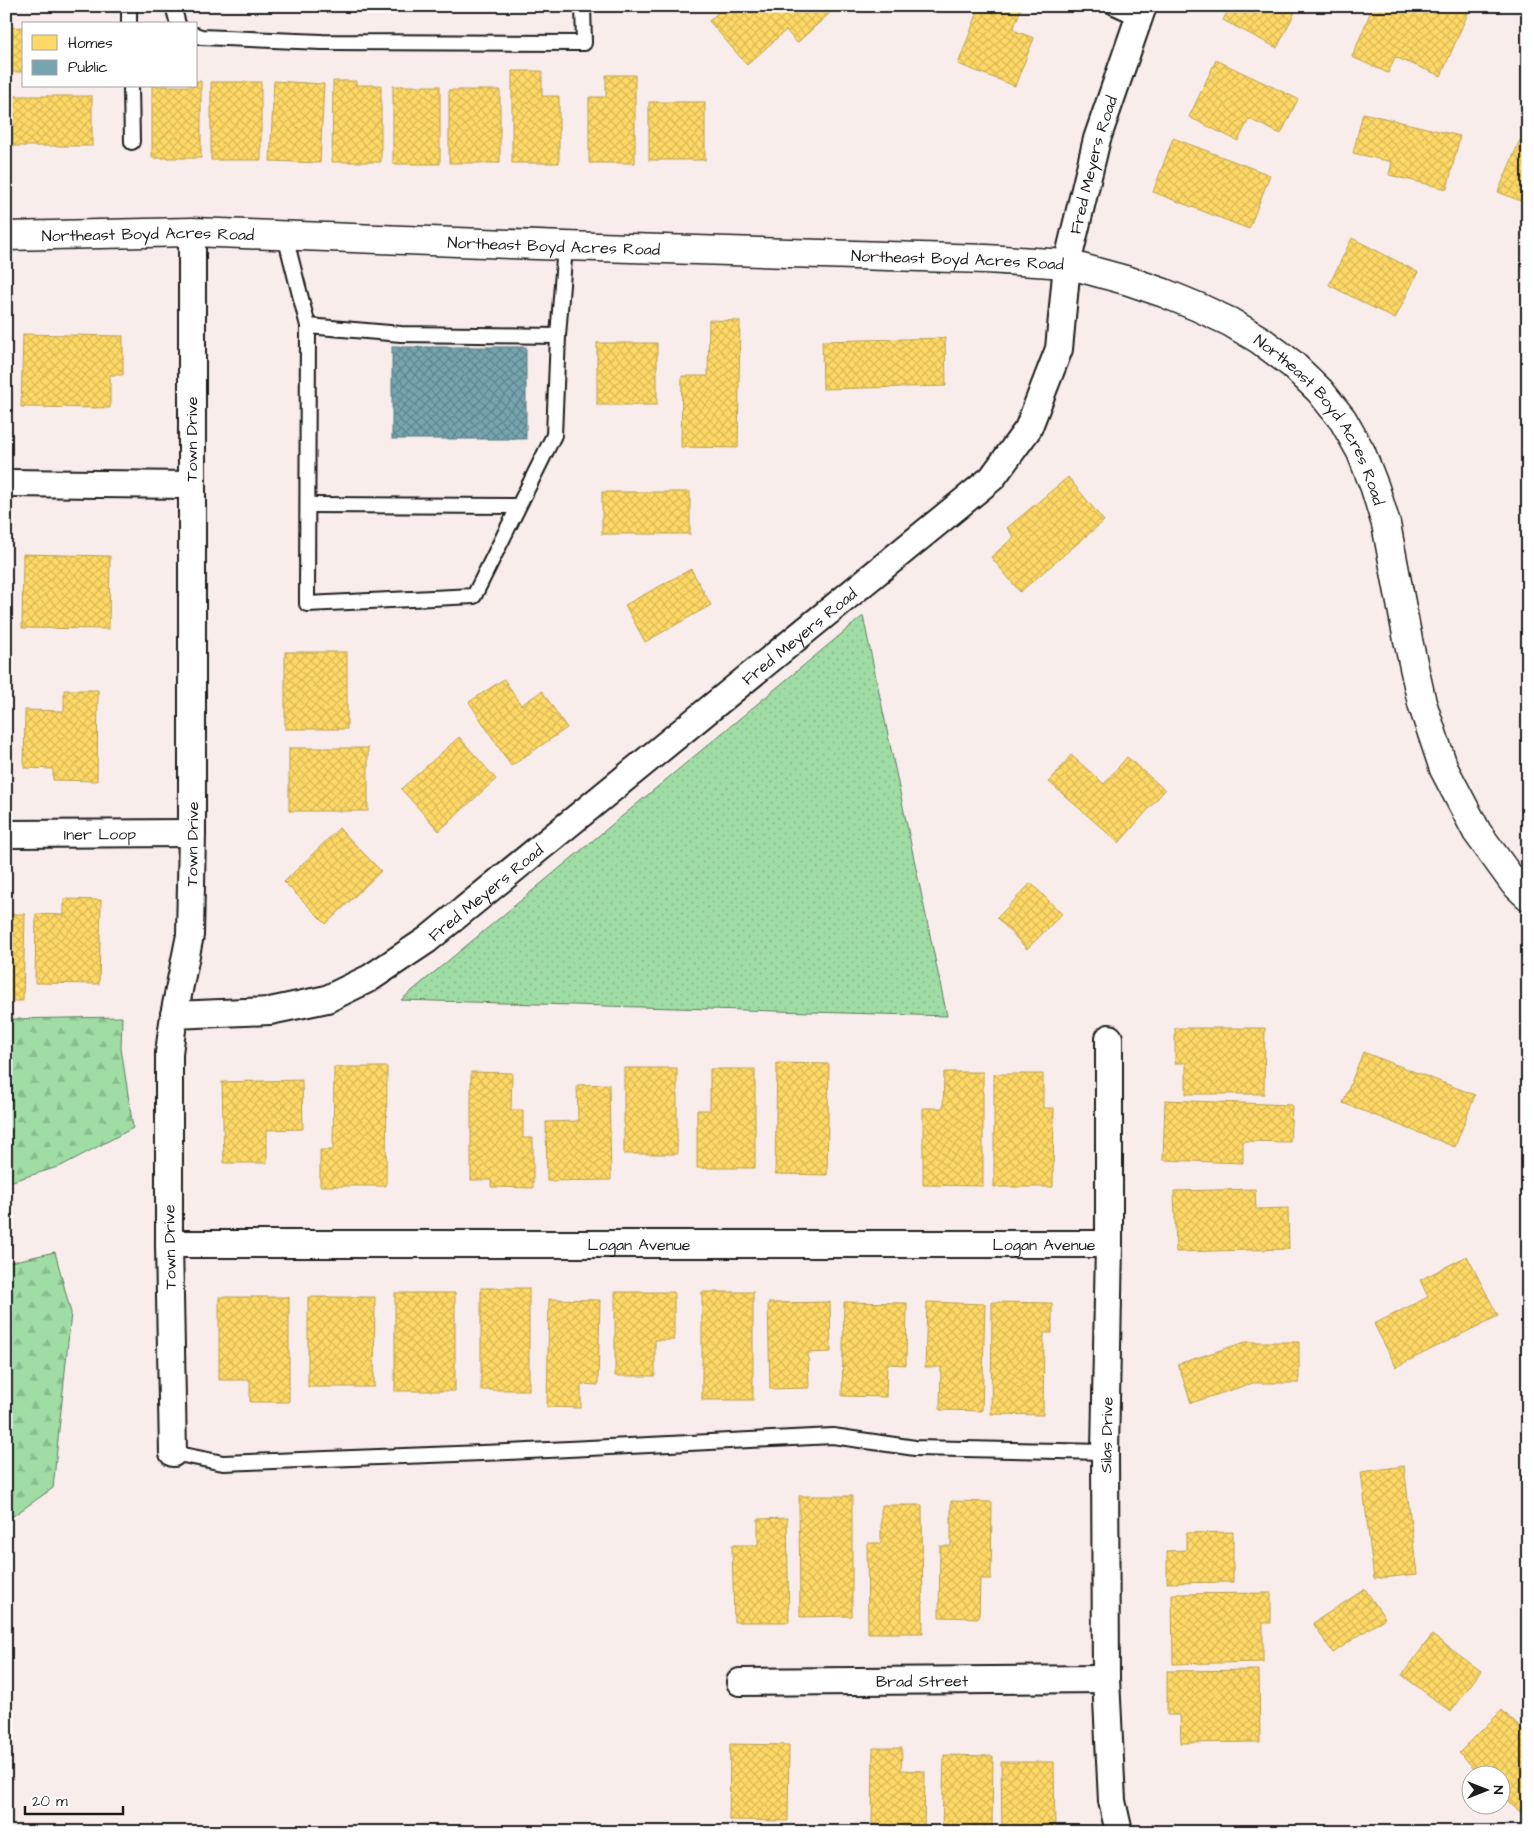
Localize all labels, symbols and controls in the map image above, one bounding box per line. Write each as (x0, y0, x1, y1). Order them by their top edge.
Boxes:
legend (22, 22, 198, 88)
text: Homes (68, 33, 113, 54)
text: Public (68, 57, 108, 78)
street label: Fred Meyers Road (1065, 93, 1123, 236)
street label: Northeast Boyd Acres Road (41, 222, 255, 247)
street label: Northeast Boyd Acres Road (447, 232, 660, 261)
street label: Northeast Boyd Acres Road (851, 245, 1064, 276)
street label: Northeast Boyd Acres Road (1249, 329, 1390, 508)
street label: Town Drive (181, 396, 203, 481)
street label: Fred Meyers Road (737, 583, 862, 690)
street label: Town Drive (181, 801, 204, 887)
street label: Iner Loop (64, 823, 136, 846)
street label: Fred Meyers Road (424, 839, 548, 947)
street label: Town Drive (158, 1204, 182, 1290)
street label: Logan Avenue (588, 1234, 691, 1257)
street label: Logan Avenue (993, 1234, 1096, 1257)
street label: Silas Drive (1095, 1396, 1119, 1473)
street label: Brad Street (876, 1670, 969, 1693)
north arrow (1462, 1766, 1512, 1816)
scale bar (25, 1783, 122, 1815)
text: N (1488, 1786, 1508, 1795)
text: 20 m (32, 1791, 68, 1812)

